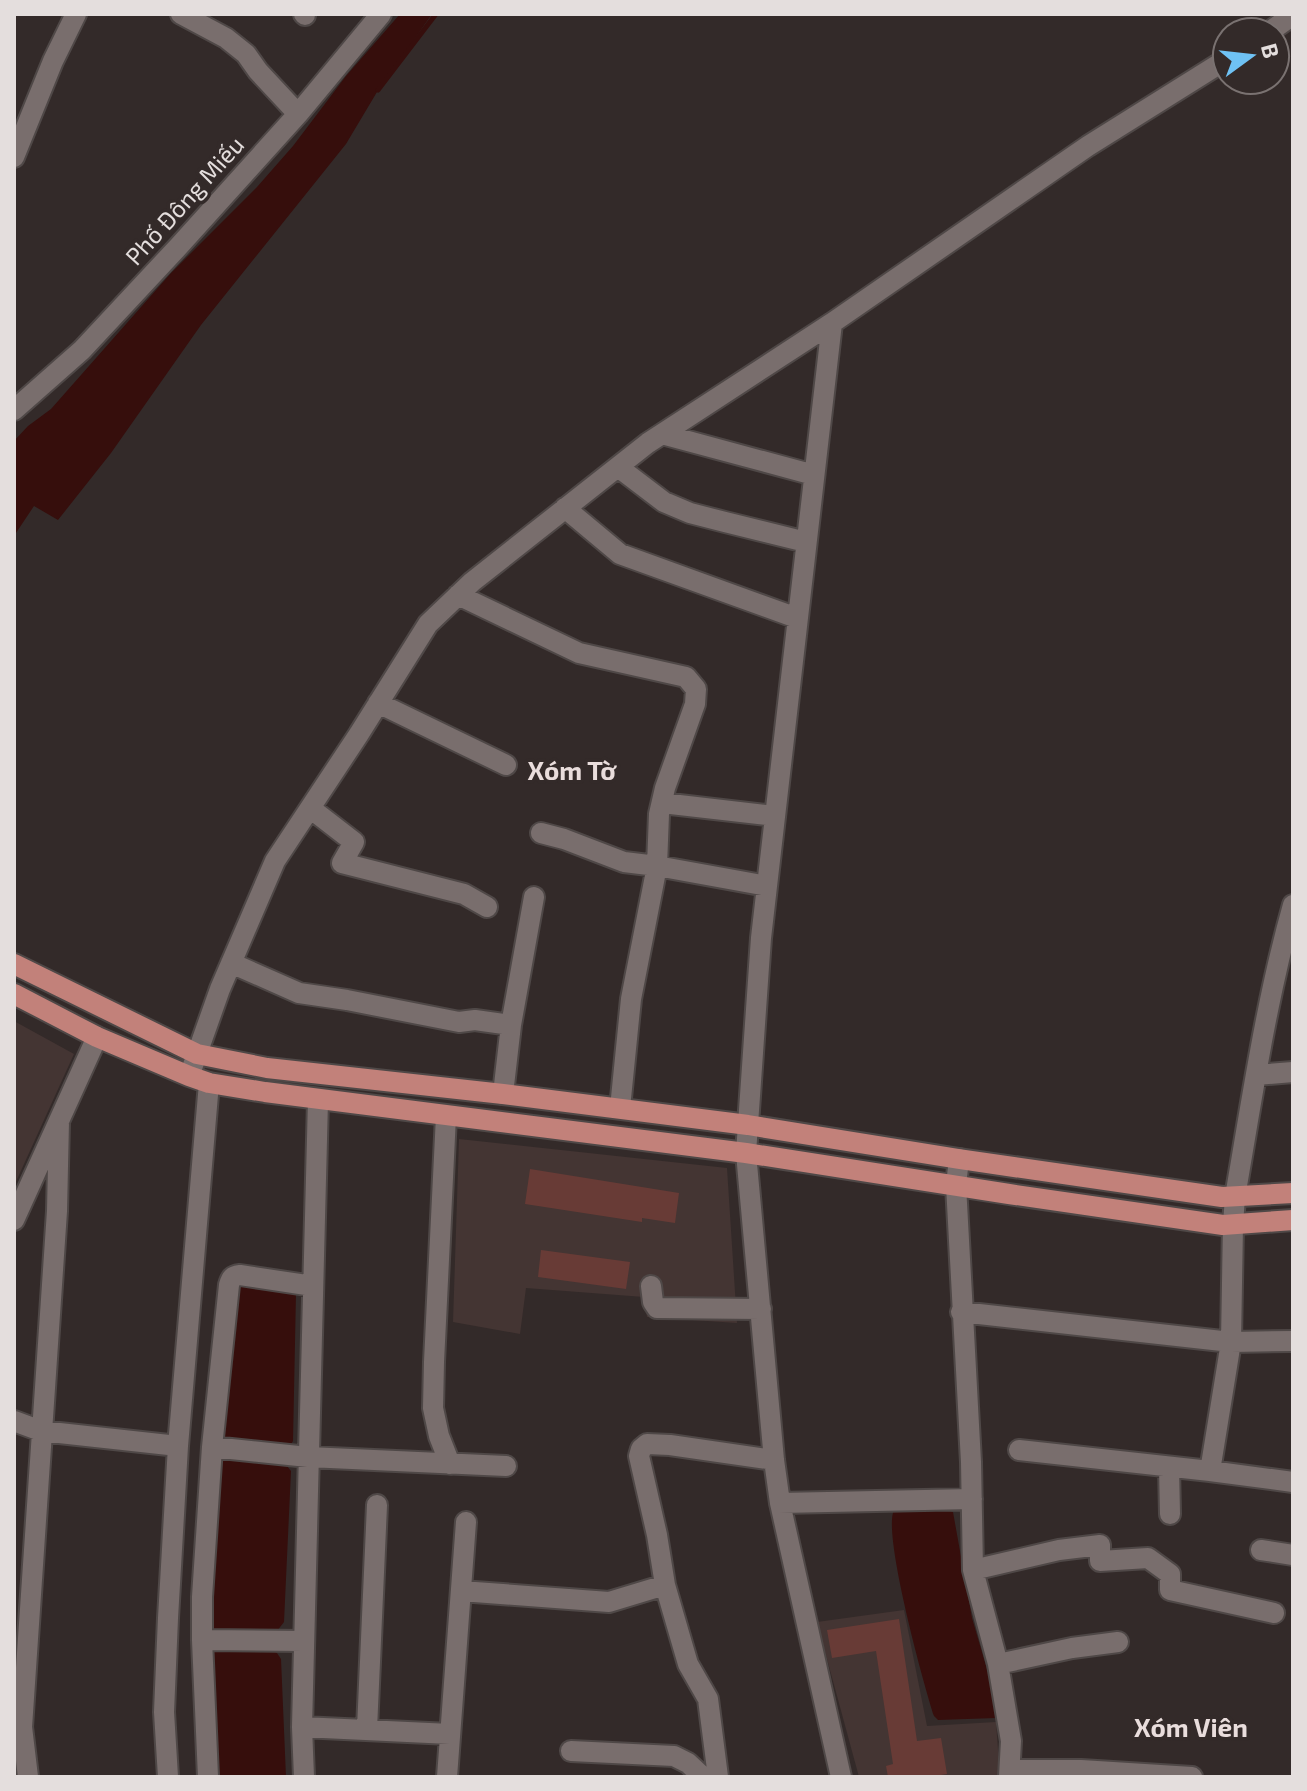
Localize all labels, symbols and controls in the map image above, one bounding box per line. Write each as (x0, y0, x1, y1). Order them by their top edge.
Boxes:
north arrow (1211, 16, 1291, 96)
text: B (1257, 40, 1286, 61)
street label: Phố Đông Miếu (119, 130, 249, 270)
district label: Xóm Tờ (528, 754, 617, 785)
district label: Xóm Viên (1134, 1711, 1248, 1742)

